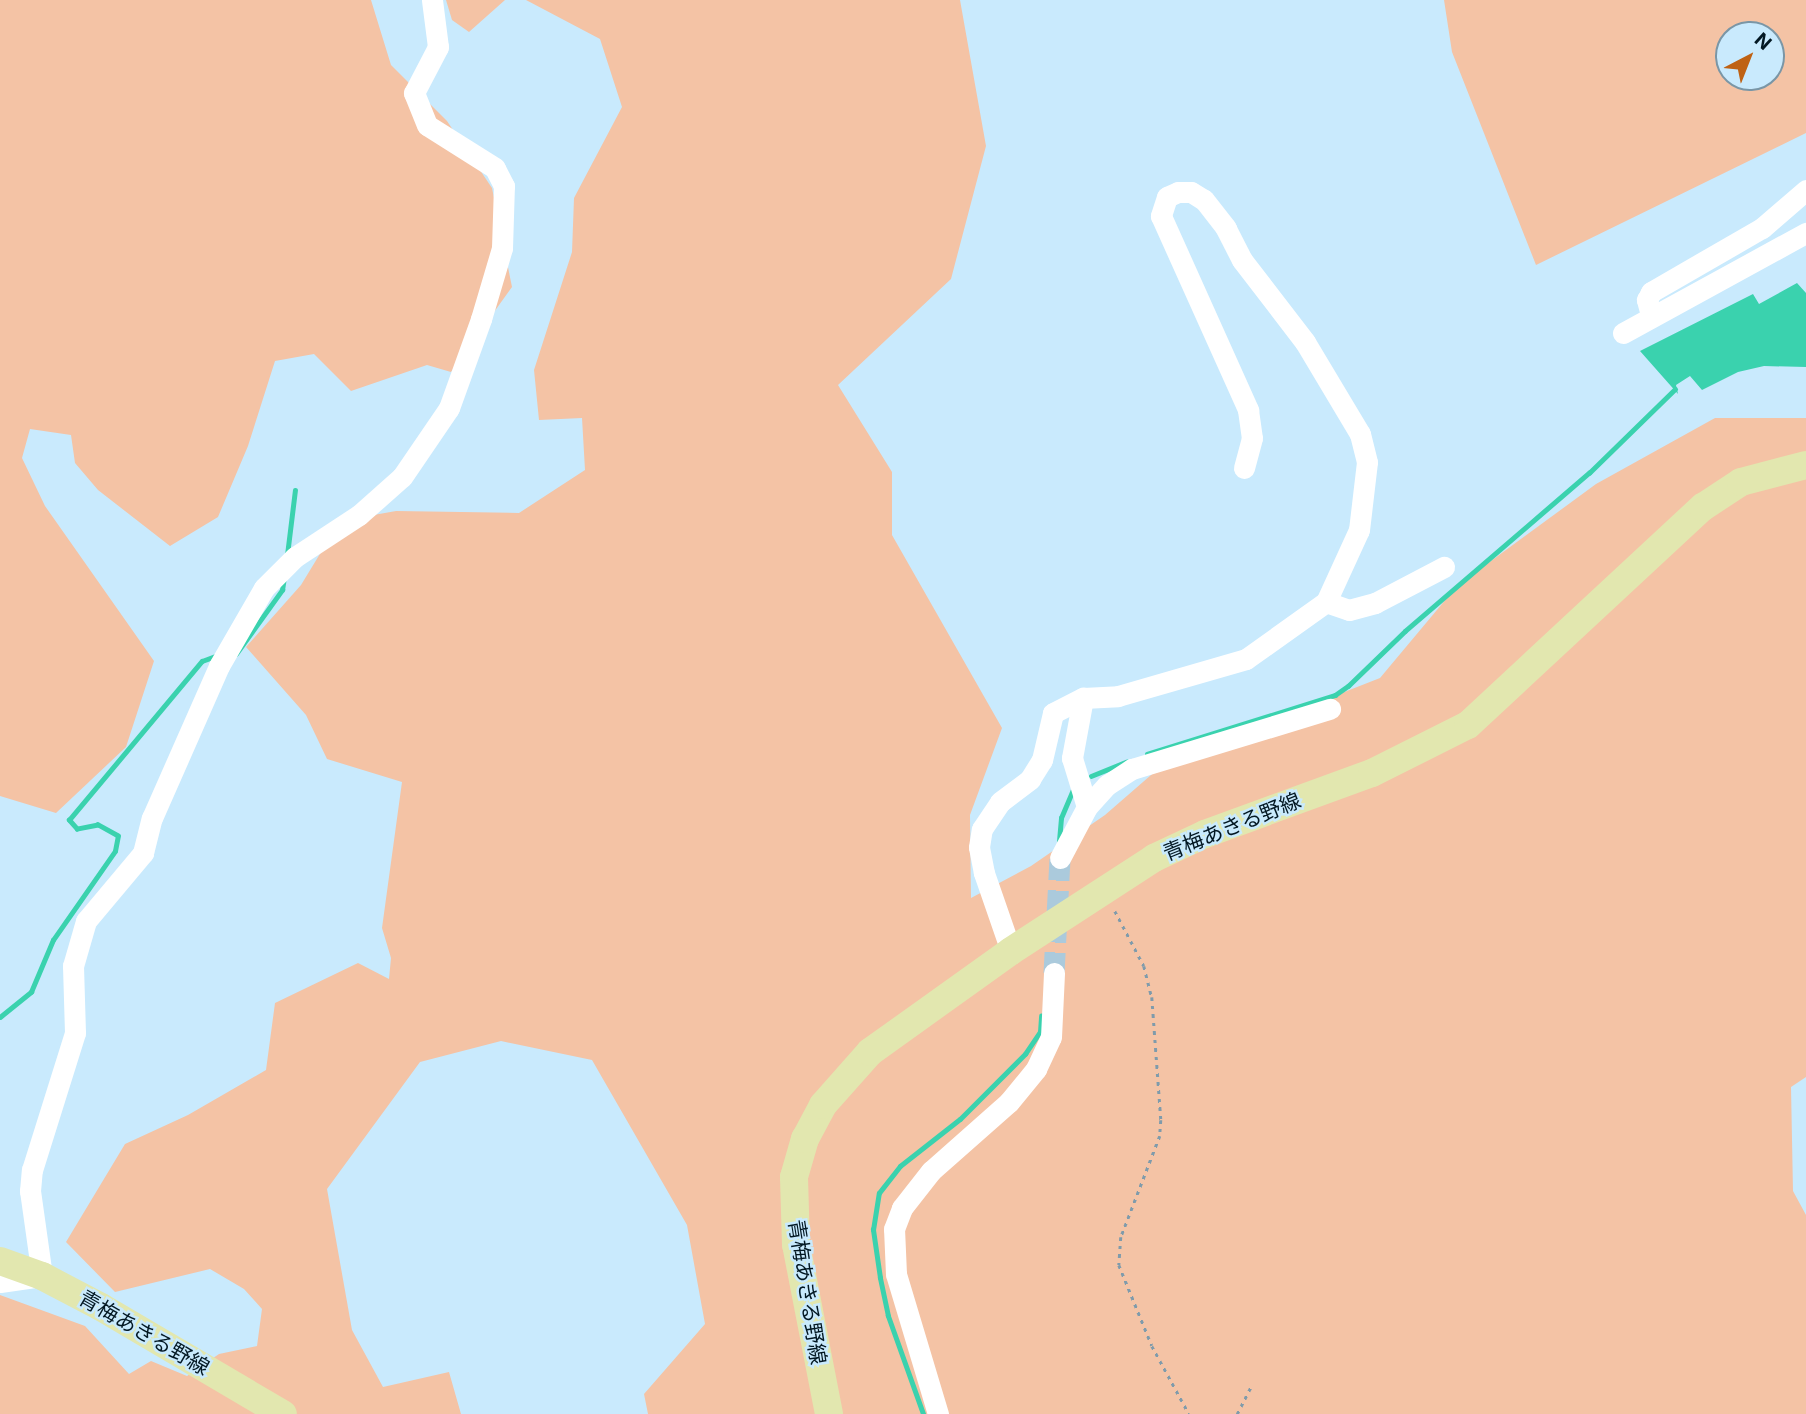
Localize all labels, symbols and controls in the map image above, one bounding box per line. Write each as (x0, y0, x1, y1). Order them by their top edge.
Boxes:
north arrow (1715, 21, 1785, 91)
text: N (1750, 28, 1776, 55)
street label: 青梅あきる野線 (1159, 788, 1305, 866)
street label: 青梅あきる野線 (783, 1217, 831, 1367)
street label: 青梅あきる野線 (74, 1285, 214, 1381)

